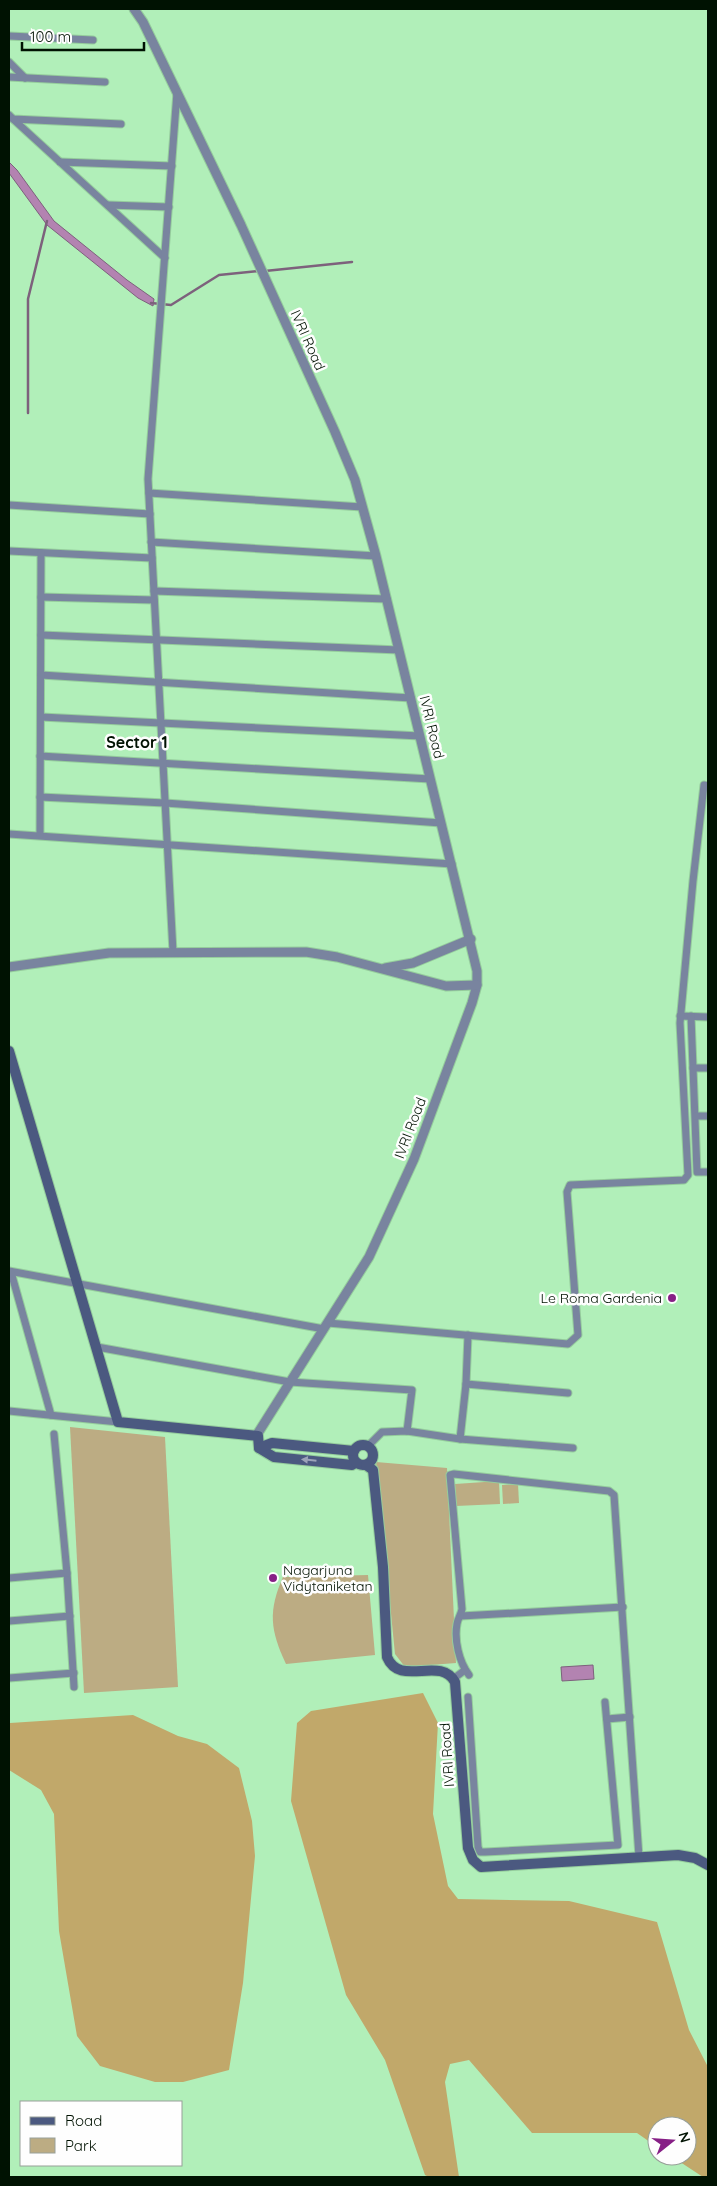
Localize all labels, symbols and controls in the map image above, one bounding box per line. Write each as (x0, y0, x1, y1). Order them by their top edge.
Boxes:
scale bar (22, 20, 145, 52)
text: 100 m (30, 27, 71, 46)
street label: IVRI Road (287, 307, 329, 373)
street label: IVRI Road (415, 694, 449, 760)
district label: Sector 1 (106, 732, 168, 752)
street label: IVRI Road (390, 1095, 430, 1161)
place label: Le Roma Gardenia (541, 1289, 662, 1307)
marker: Le Roma Gardenia (666, 1292, 678, 1304)
one-way arrow (300, 1456, 316, 1464)
place label: Nagarjuna Vidytaniketan (283, 1561, 372, 1595)
marker: Nagarjuna Vidytaniketan (267, 1572, 279, 1584)
street label: IVRI Road (436, 1722, 458, 1788)
legend (20, 2101, 182, 2166)
text: Road (65, 2111, 102, 2130)
north arrow (647, 2116, 697, 2166)
text: N (674, 2130, 695, 2145)
text: Park (65, 2136, 97, 2155)

